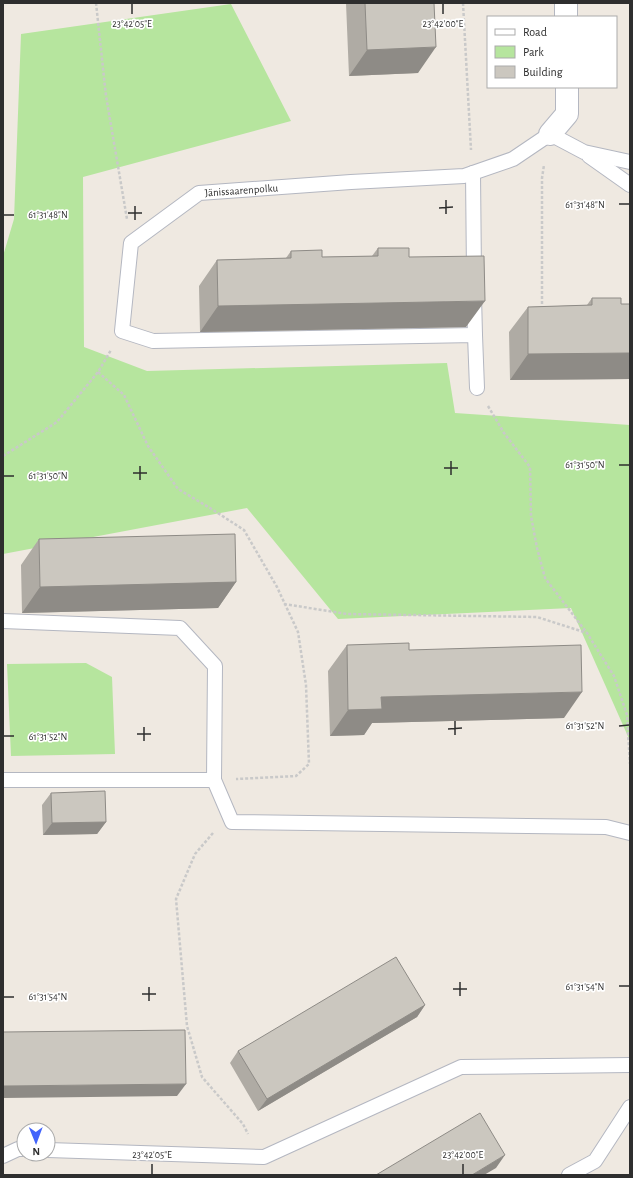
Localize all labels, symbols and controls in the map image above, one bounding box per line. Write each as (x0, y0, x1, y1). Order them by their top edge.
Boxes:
legend (487, 16, 617, 88)
text: 23°42'05"E (112, 19, 152, 29)
text: 23°42'00"E (423, 19, 464, 29)
text: Road (523, 26, 547, 38)
text: Park (523, 46, 544, 58)
text: Building (523, 66, 563, 78)
street label: Jänissaarenpolku (204, 182, 279, 199)
text: 61°31'48"N (565, 200, 605, 210)
text: 61°31'48"N (28, 210, 68, 220)
text: 61°31'50"N (565, 460, 605, 470)
text: 61°31'50"N (28, 471, 68, 481)
text: 61°31'52"N (566, 721, 604, 731)
text: 61°31'52"N (29, 732, 67, 742)
text: 61°31'54"N (566, 982, 604, 992)
text: 61°31'54"N (29, 992, 67, 1002)
north arrow (16, 1122, 56, 1162)
text: N (32, 1146, 40, 1157)
text: 23°42'05"E (132, 1150, 172, 1160)
text: 23°42'00"E (443, 1150, 484, 1160)

